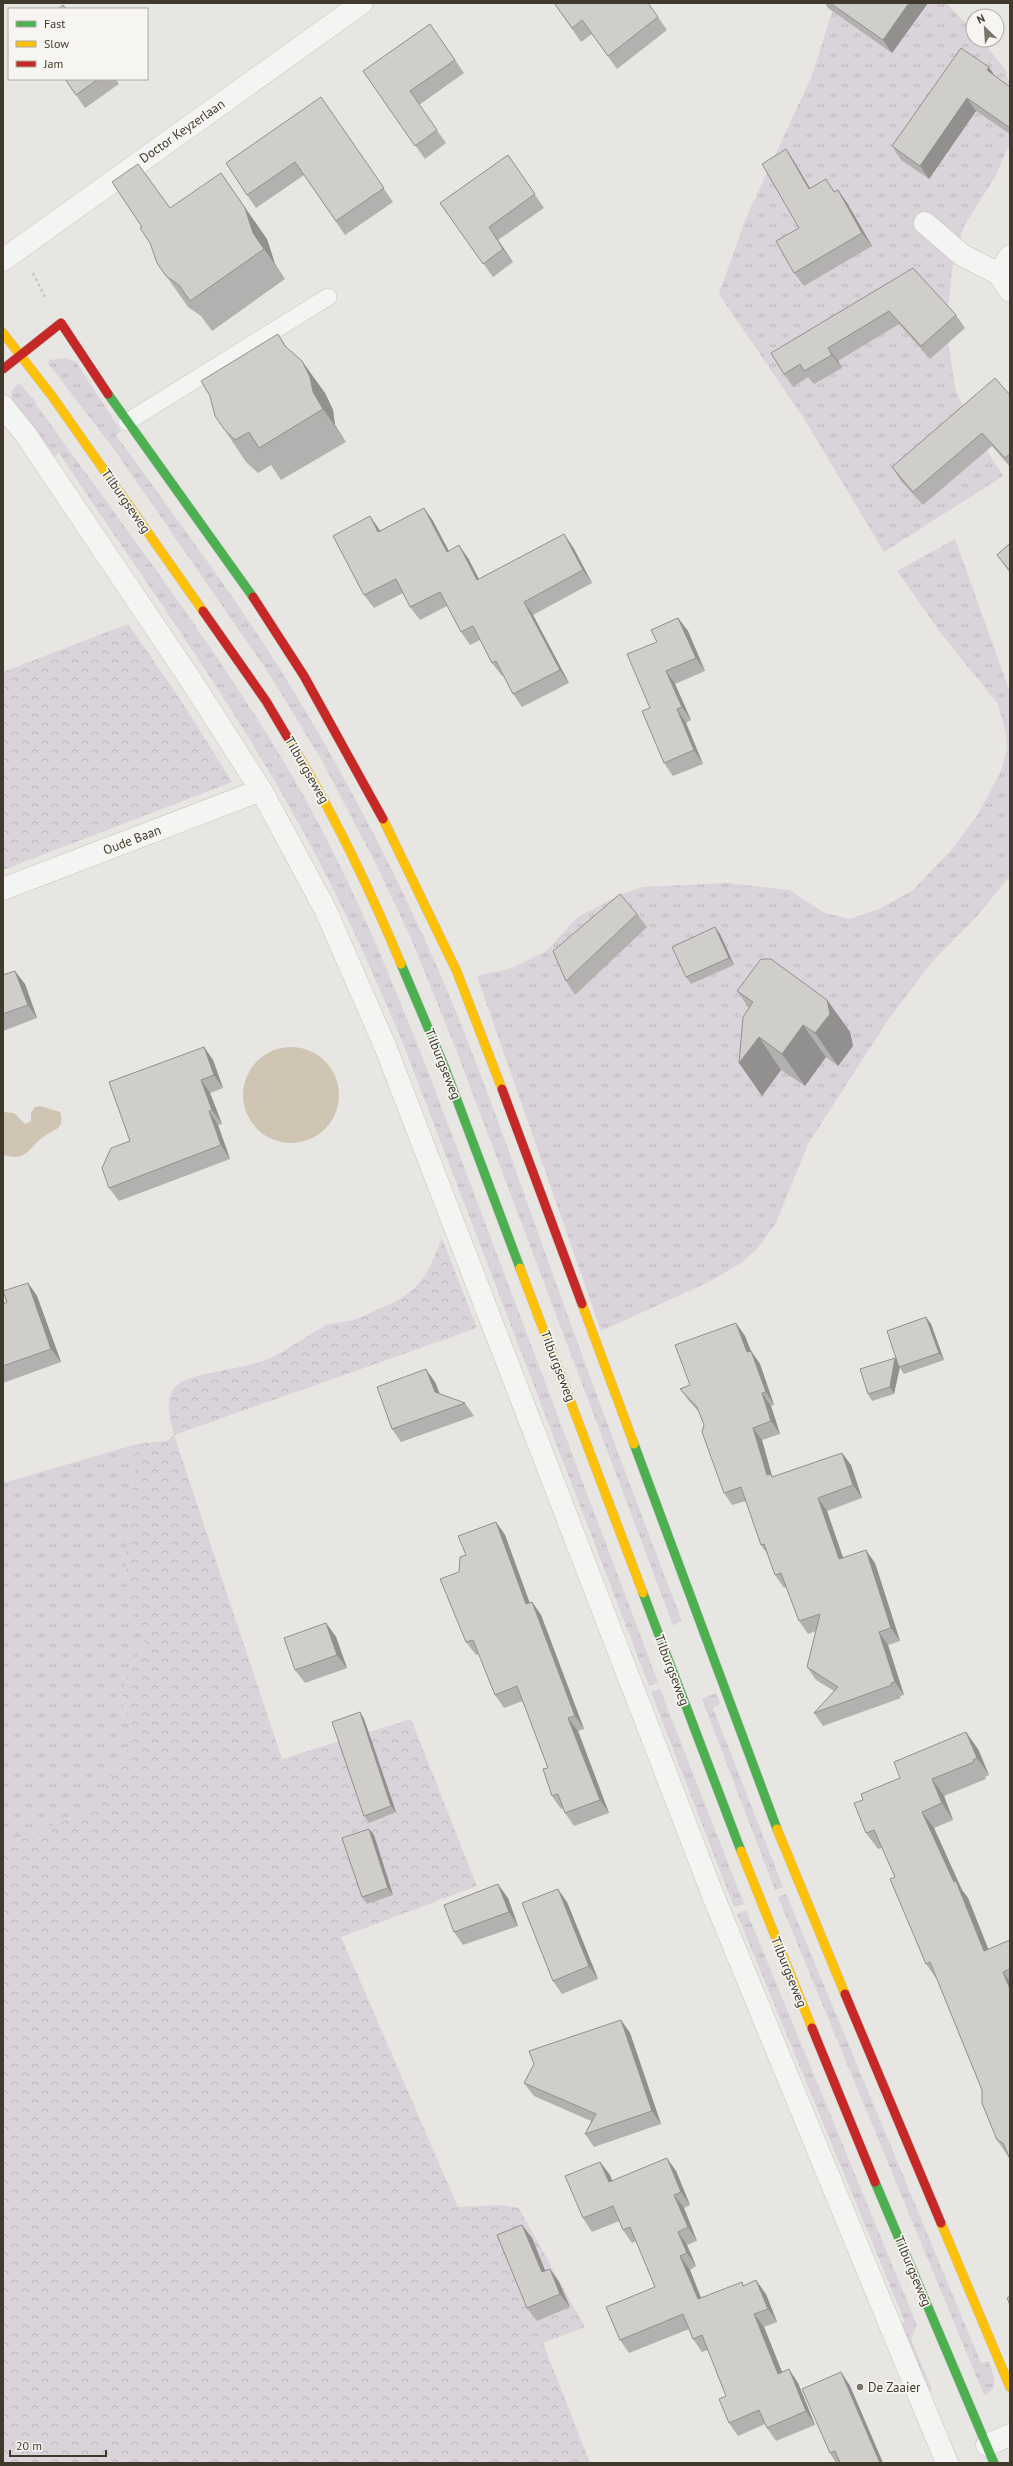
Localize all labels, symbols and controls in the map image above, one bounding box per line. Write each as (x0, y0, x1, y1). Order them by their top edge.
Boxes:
legend (8, 8, 148, 80)
north arrow (965, 8, 1005, 48)
text: N (975, 11, 987, 27)
text: Fast (44, 16, 65, 31)
text: Slow (44, 36, 69, 51)
text: Jam (43, 56, 63, 71)
street label: Doctor Keyzerlaan (136, 95, 228, 167)
street label: Tilburgseweg (98, 466, 154, 536)
street label: Tilburgseweg (281, 733, 333, 807)
street label: Oude Baan (101, 821, 163, 859)
street label: Tilburgseweg (421, 1026, 465, 1102)
street label: Tilburgseweg (537, 1328, 579, 1404)
street label: Tilburgseweg (651, 1632, 693, 1708)
street label: Tilburgseweg (767, 1934, 811, 2010)
street label: Tilburgseweg (891, 2233, 935, 2309)
place label: De Zaaier (868, 2379, 921, 2396)
marker: De Zaaier (855, 2382, 865, 2392)
scale bar (10, 2432, 106, 2458)
text: 20 m (16, 2438, 42, 2453)

